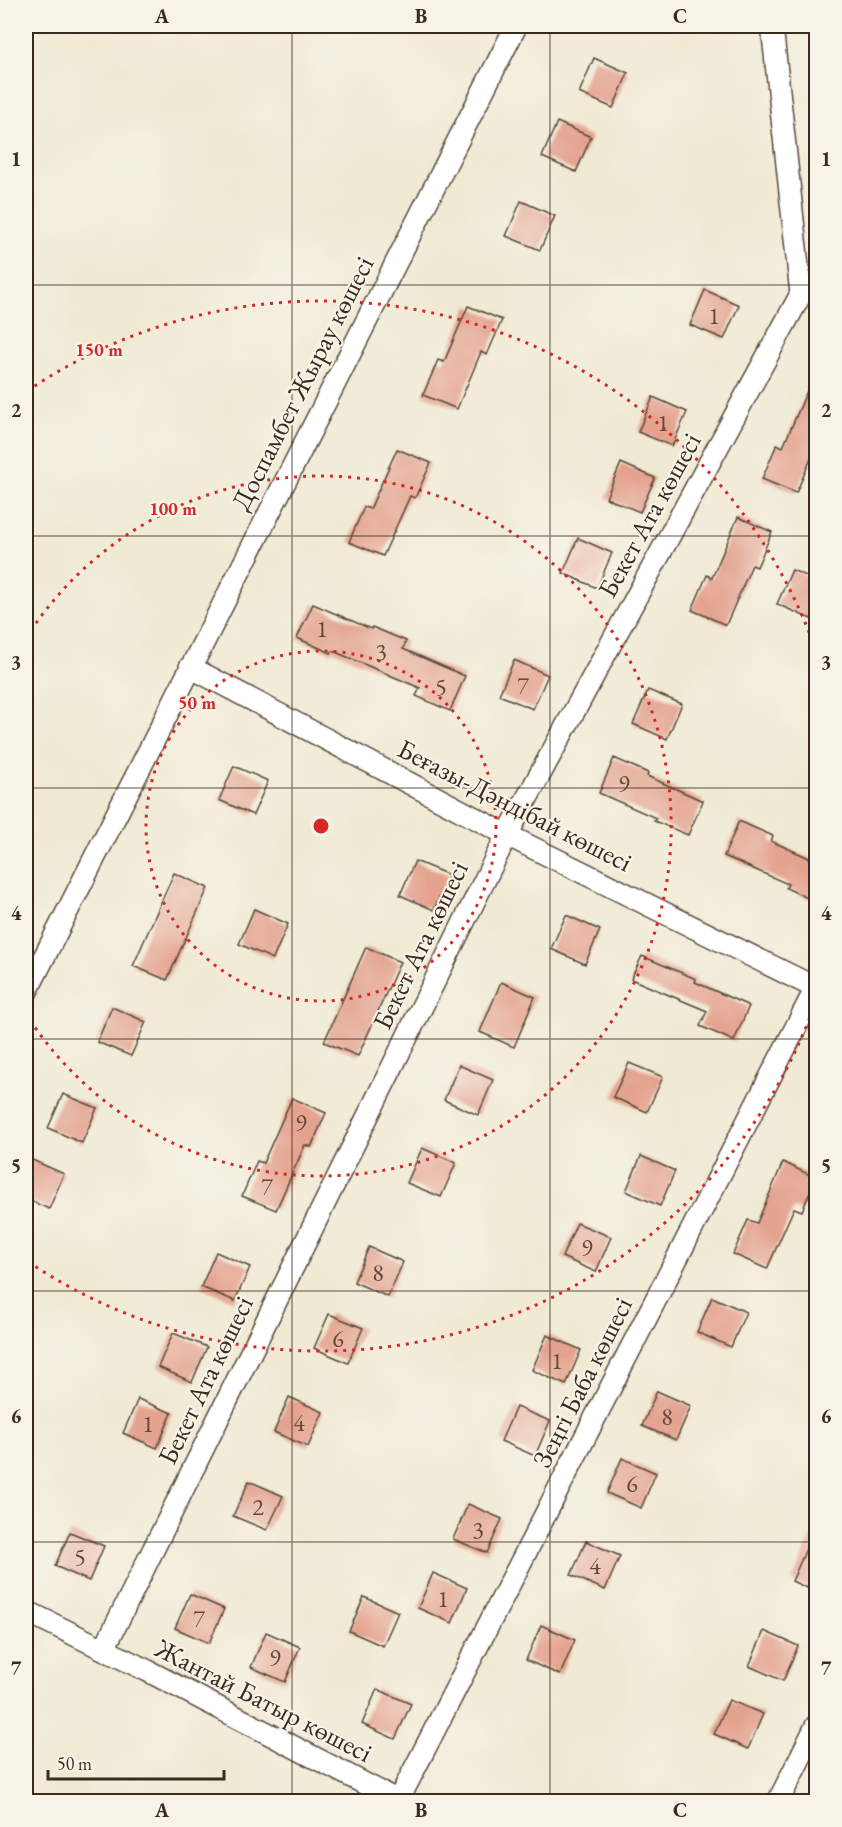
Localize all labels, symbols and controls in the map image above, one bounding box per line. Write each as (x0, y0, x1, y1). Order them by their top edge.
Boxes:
text: A (154, 3, 170, 29)
text: B (415, 3, 427, 29)
text: C (673, 3, 687, 29)
text: 1 (11, 146, 21, 172)
text: 1 (821, 146, 831, 172)
street label: Доспамбет Жырау көшесі (223, 250, 381, 516)
house number: 1 (708, 300, 720, 331)
text: 150 m (75, 338, 123, 361)
text: 2 (11, 397, 22, 423)
text: 2 (821, 397, 832, 423)
house number: 1 (657, 407, 669, 438)
street label: Бекет Ата көшесі (589, 426, 709, 604)
text: 100 m (149, 497, 197, 520)
house number: 1 (316, 613, 328, 644)
house number: 3 (375, 636, 387, 667)
text: 3 (11, 649, 21, 675)
text: 3 (821, 649, 831, 675)
house number: 7 (517, 670, 529, 701)
house number: 5 (435, 671, 447, 702)
text: 50 m (178, 691, 216, 714)
street label: Беғазы-Дәндібай көшесі (392, 731, 638, 879)
house number: 9 (618, 768, 630, 799)
centre of rings (311, 816, 331, 836)
street label: Бекет Ата көшесі (364, 855, 476, 1035)
text: 4 (11, 900, 22, 926)
text: 4 (821, 900, 832, 926)
house number: 9 (295, 1107, 307, 1138)
text: 5 (11, 1152, 21, 1178)
text: 5 (821, 1152, 831, 1178)
house number: 7 (261, 1171, 273, 1202)
house number: 9 (581, 1232, 593, 1263)
house number: 8 (372, 1257, 384, 1288)
street label: Бекет Ата көшесі (149, 1290, 261, 1470)
street label: Зеңгі Баба көшесі (524, 1290, 640, 1473)
house number: 6 (332, 1323, 344, 1354)
house number: 1 (551, 1345, 563, 1376)
house number: 8 (661, 1401, 673, 1432)
text: 6 (11, 1403, 22, 1429)
text: 6 (821, 1403, 832, 1429)
house number: 4 (293, 1407, 305, 1438)
house number: 1 (142, 1408, 154, 1439)
house number: 6 (626, 1468, 638, 1499)
house number: 2 (252, 1491, 264, 1522)
house number: 3 (472, 1514, 484, 1545)
house number: 5 (74, 1541, 86, 1572)
house number: 4 (589, 1550, 601, 1581)
house number: 1 (437, 1583, 449, 1614)
house number: 7 (193, 1603, 205, 1634)
street label: Жантай Батыр көшесі (149, 1630, 379, 1770)
house number: 9 (269, 1642, 281, 1673)
text: 7 (11, 1655, 22, 1681)
text: 7 (821, 1655, 832, 1681)
scale bar (48, 1743, 224, 1781)
text: 50 m (57, 1752, 92, 1775)
text: A (154, 1797, 170, 1823)
text: B (415, 1797, 427, 1823)
text: C (673, 1797, 687, 1823)

